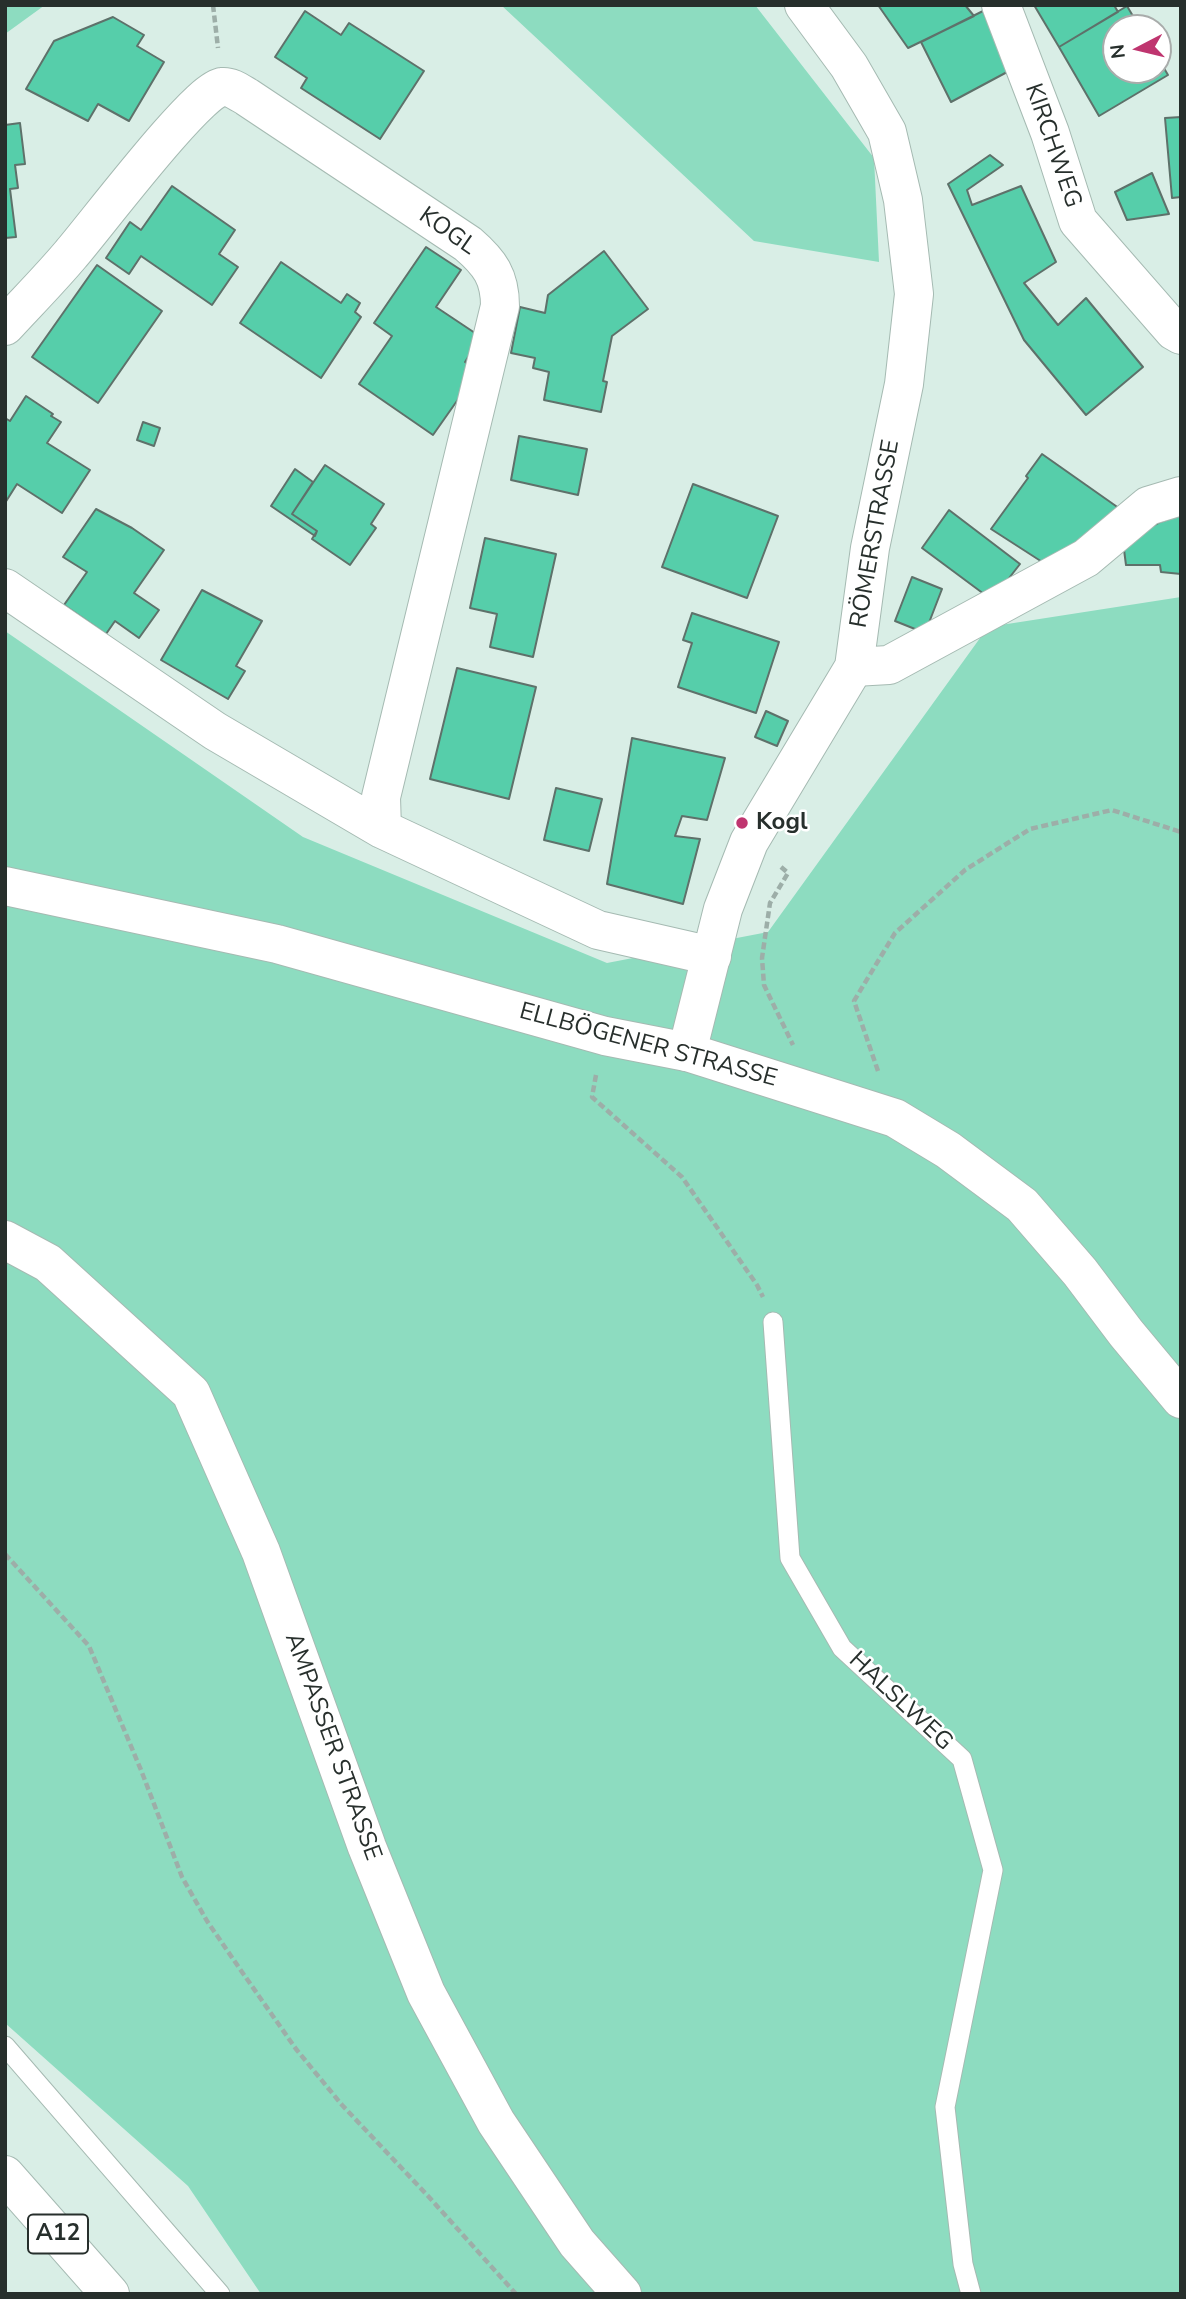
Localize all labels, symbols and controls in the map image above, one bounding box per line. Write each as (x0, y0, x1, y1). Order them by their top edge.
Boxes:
north arrow (1102, 14, 1172, 84)
text: N (1104, 43, 1132, 60)
street label: KIRCHWEG (1017, 80, 1087, 212)
street label: KOGL (413, 202, 481, 262)
street label: RÖMERSTRASSE (845, 438, 907, 630)
place label: Kogl (756, 809, 808, 837)
marker: Kogl (734, 815, 750, 831)
street label: ELLBÖGENER STRASSE (516, 998, 780, 1094)
street label: AMPASSER STRASSE (277, 1629, 387, 1865)
street label: HALSLWEG (842, 1647, 958, 1757)
road number: A12 (28, 2214, 88, 2254)

